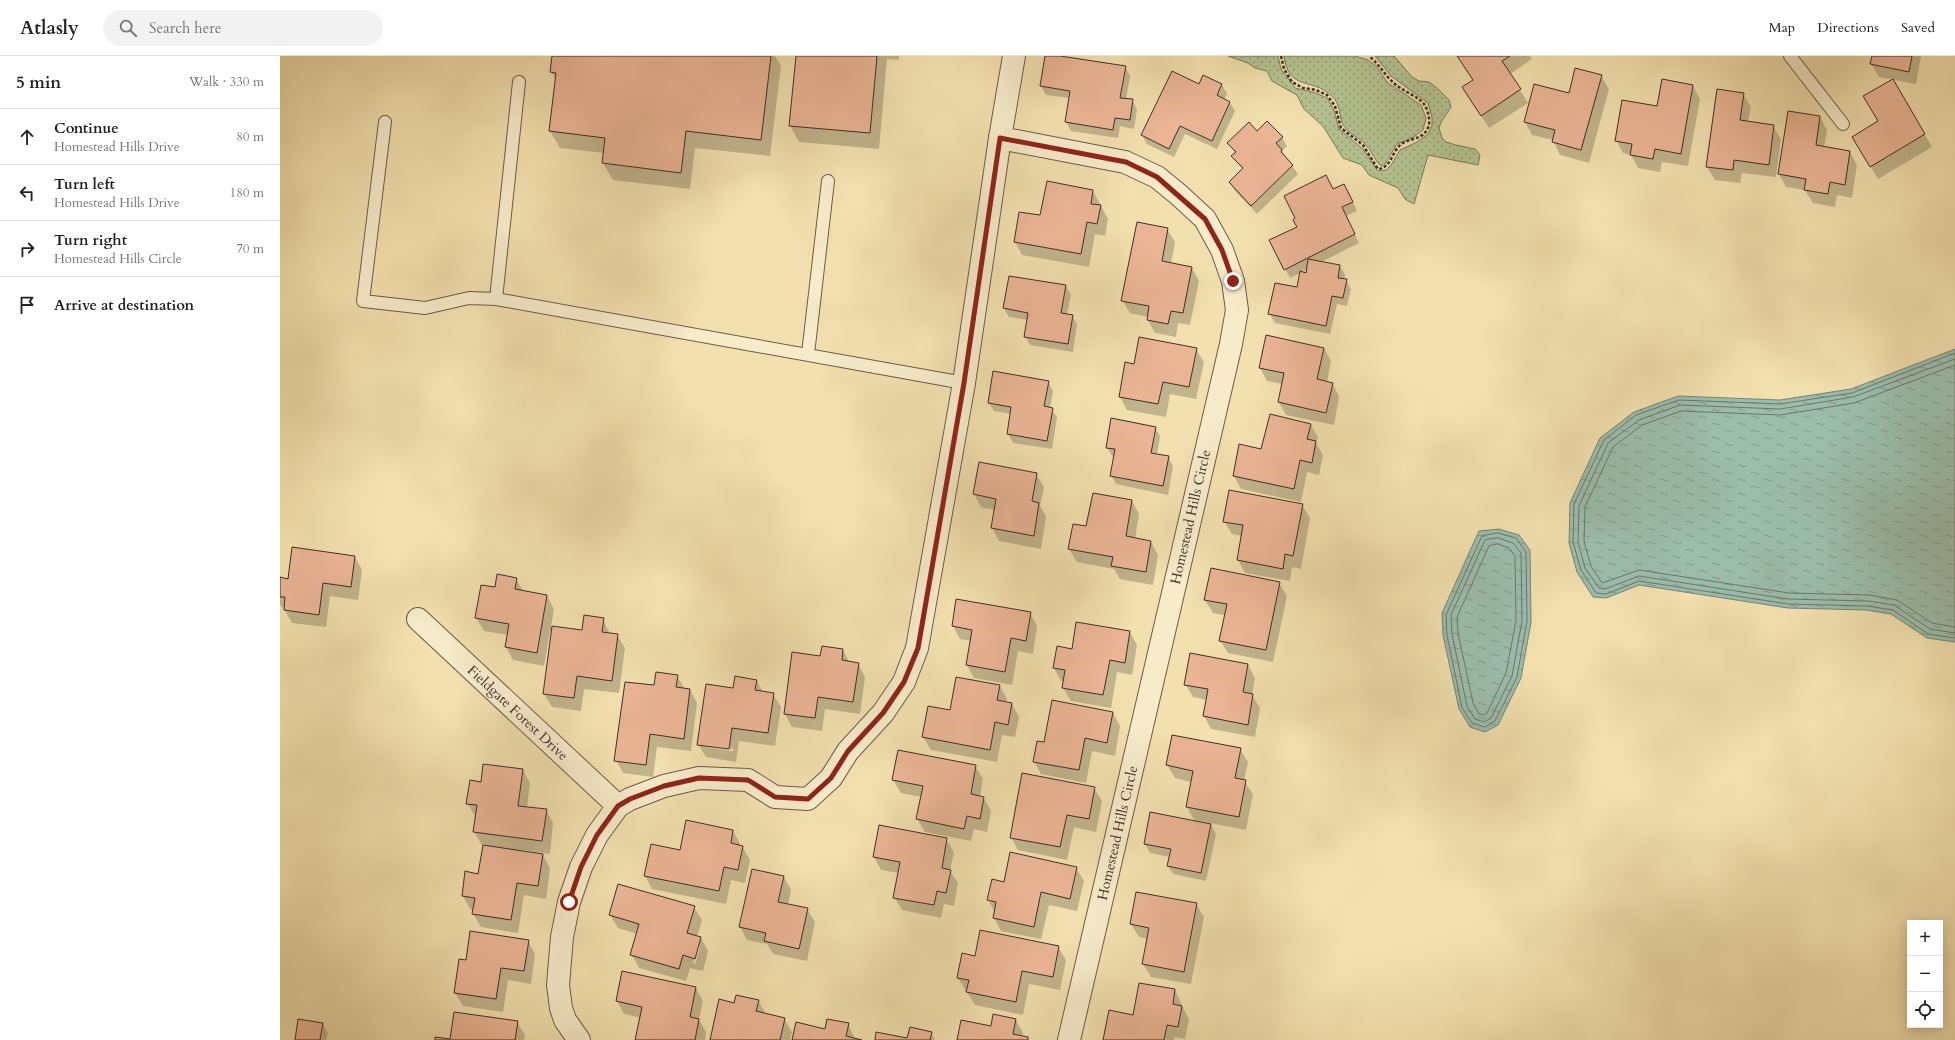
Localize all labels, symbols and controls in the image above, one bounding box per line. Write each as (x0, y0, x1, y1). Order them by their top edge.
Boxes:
search box (103, 10, 383, 46)
text: Atlasly (20, 15, 79, 41)
icon: search (117, 17, 139, 39)
text: Search here (149, 18, 222, 38)
text: Map (1769, 18, 1795, 37)
text: Directions (1817, 18, 1879, 37)
text: Saved (1901, 18, 1935, 37)
text: 5 min (16, 71, 61, 94)
text: Walk · 330 m (189, 73, 264, 91)
text: Continue (54, 118, 119, 138)
icon: ahead (16, 126, 38, 148)
text: 80 m (236, 128, 264, 146)
text: Homestead Hills Drive (54, 138, 180, 156)
text: Turn left (54, 174, 115, 194)
icon: left (16, 182, 38, 204)
text: 180 m (230, 184, 264, 202)
text: Homestead Hills Drive (54, 194, 180, 212)
text: Turn right (54, 230, 127, 250)
icon: right (16, 238, 38, 260)
text: 70 m (236, 240, 264, 258)
text: Homestead Hills Circle (54, 250, 182, 268)
route end (1224, 272, 1242, 290)
icon: arrive (16, 294, 38, 316)
text: Arrive at destination (54, 295, 194, 315)
street label: Homestead Hills Circle (1166, 448, 1215, 586)
street label: Fieldgate Forest Drive (463, 661, 572, 765)
street label: Homestead Hills Circle (1093, 764, 1142, 902)
route start (560, 893, 578, 911)
map controls (1907, 920, 1943, 1028)
button: + (1907, 920, 1943, 956)
button: − (1907, 956, 1943, 992)
button: locate (1907, 992, 1943, 1028)

